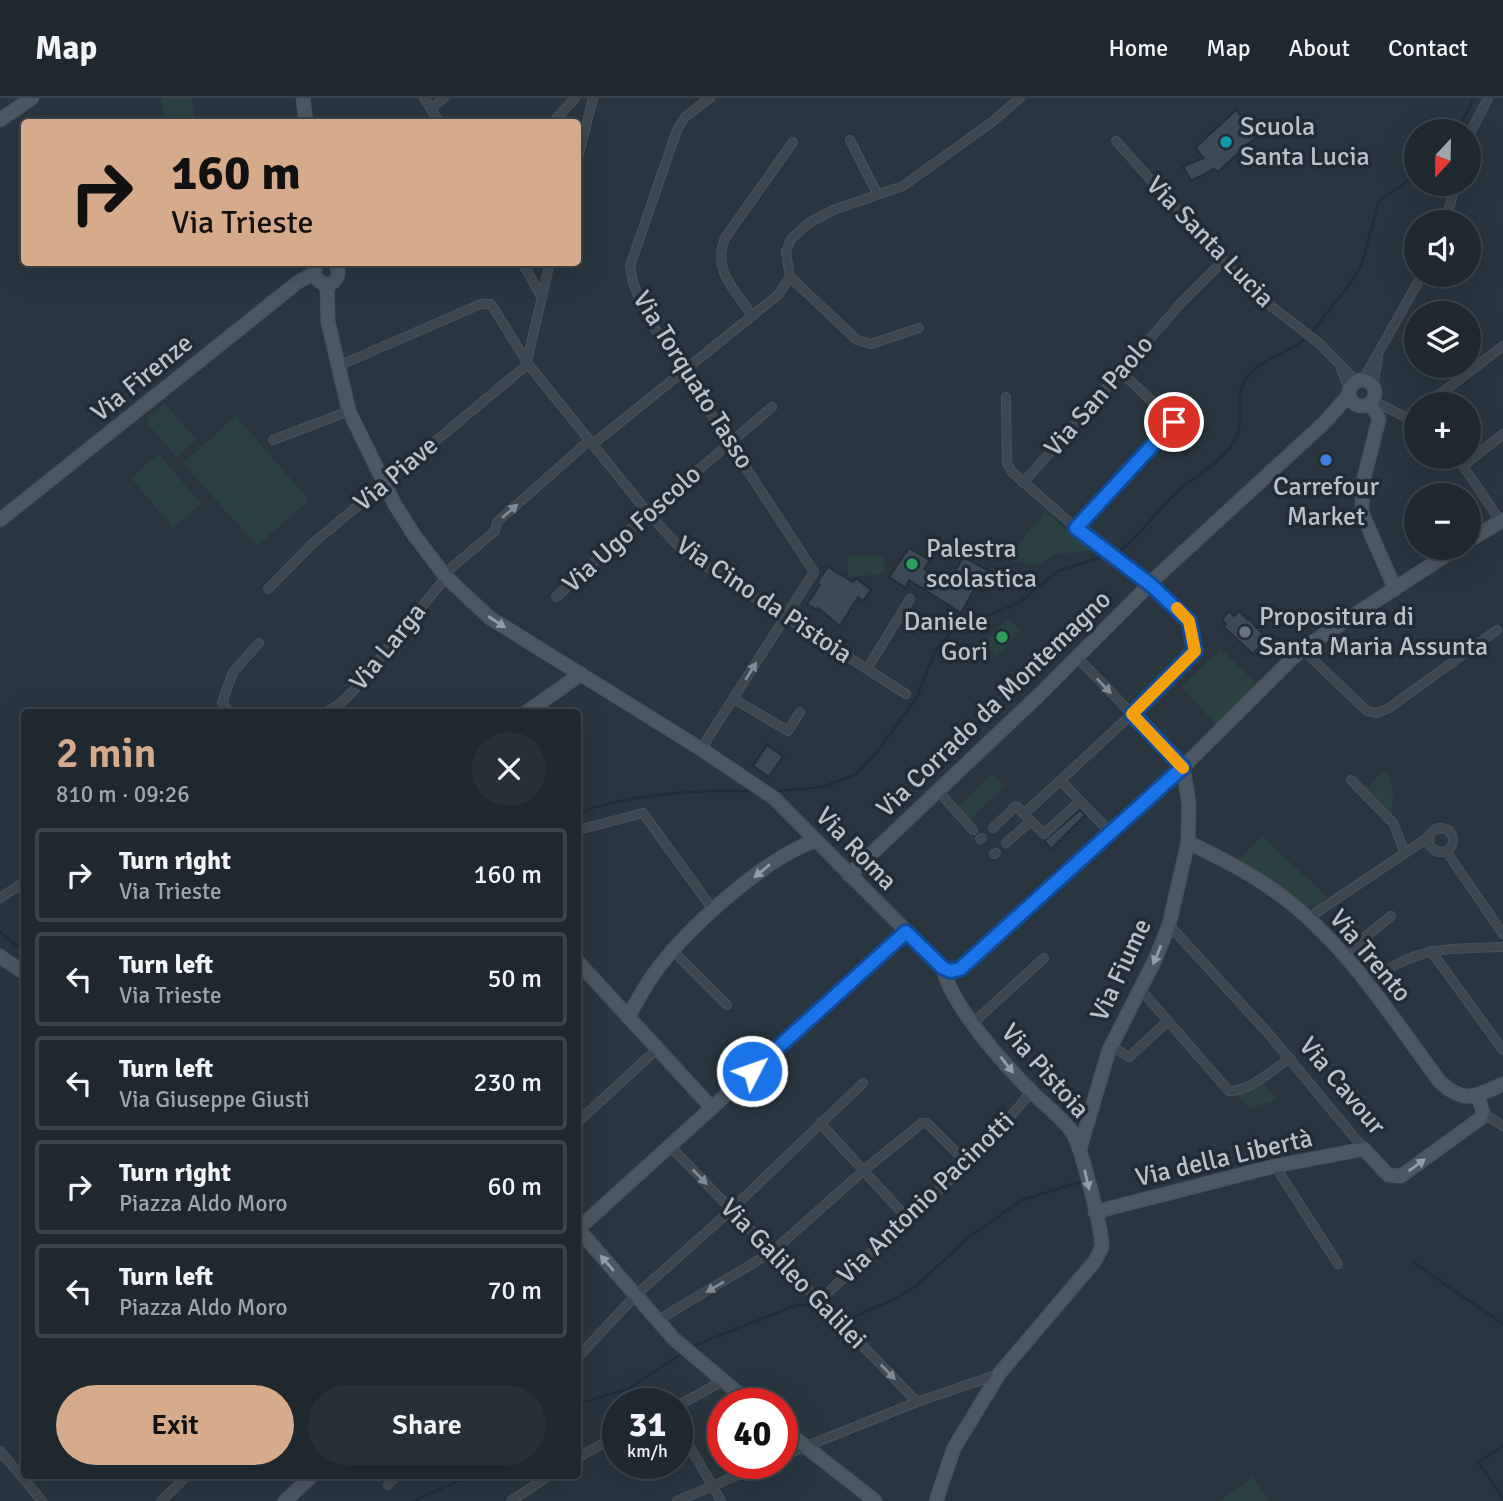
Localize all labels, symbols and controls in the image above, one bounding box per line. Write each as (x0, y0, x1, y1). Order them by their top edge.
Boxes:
text: Map (35, 28, 97, 69)
text: Home (1108, 33, 1168, 63)
text: Map (1206, 33, 1251, 63)
text: About (1289, 33, 1350, 63)
text: Contact (1388, 33, 1468, 63)
place label: Scuola Santa Lucia (1240, 111, 1370, 173)
north arrow (1404, 119, 1480, 196)
map controls (1404, 119, 1481, 560)
marker: Scuola Santa Lucia (1218, 134, 1234, 150)
text: 160 m (171, 143, 301, 203)
icon: right (56, 147, 147, 238)
street label: Via Santa Lucia (1139, 170, 1281, 314)
text: Via Trieste (171, 203, 313, 242)
button: sound (1404, 210, 1481, 287)
street label: Via Torquato Tasso (625, 285, 761, 475)
button: layers (1404, 301, 1481, 378)
street label: Via Firenze (85, 327, 199, 429)
street label: Via San Paolo (1038, 329, 1160, 463)
pin (1144, 392, 1204, 452)
button: + (1404, 392, 1481, 469)
icon: arrive (1155, 403, 1193, 441)
street label: Via Piave (347, 430, 445, 518)
marker: Carrefour Market (1318, 452, 1334, 468)
street label: Via Ugo Foscolo (556, 458, 708, 600)
place label: Carrefour Market (1273, 471, 1379, 533)
button: − (1404, 483, 1481, 560)
one-way arrow (501, 503, 519, 519)
street label: Via Cino da Pistoia (670, 529, 858, 671)
place label: Palestra scolastica (926, 533, 1037, 595)
marker: Palestra scolastica (904, 556, 920, 572)
street label: Via Corrado da Montemagno (870, 584, 1118, 824)
street label: Via Larga (343, 597, 433, 697)
place label: Propositura di Santa Maria Assunta (1259, 601, 1488, 663)
place label: Daniele Gori (904, 606, 988, 668)
one-way arrow (488, 615, 507, 628)
marker: Propositura di Santa Maria Assunta (1237, 624, 1253, 640)
marker: Daniele Gori (994, 629, 1010, 645)
one-way arrow (745, 661, 758, 681)
one-way arrow (1096, 677, 1112, 694)
text: 2 min (56, 728, 157, 779)
button: close (472, 732, 546, 806)
text: 810 m · 09:26 (56, 780, 190, 809)
street label: Via Roma (809, 801, 903, 897)
text: Turn right (119, 845, 231, 877)
icon: right (60, 856, 98, 894)
text: 160 m (473, 859, 542, 891)
one-way arrow (753, 863, 770, 878)
text: Via Trieste (119, 877, 221, 906)
street label: Via Trento (1322, 903, 1418, 1009)
street label: Via Fiume (1083, 914, 1159, 1026)
one-way arrow (1151, 944, 1162, 965)
text: Turn left (119, 949, 213, 981)
icon: left (60, 960, 98, 998)
text: 50 m (487, 963, 542, 995)
text: Via Trieste (119, 981, 221, 1010)
street label: Via Pistoia (994, 1017, 1096, 1125)
street label: Via Cavour (1292, 1031, 1392, 1142)
position arrow (715, 1034, 789, 1108)
text: Turn left (119, 1053, 213, 1085)
one-way arrow (999, 1055, 1014, 1073)
icon: left (60, 1064, 98, 1102)
text: 230 m (473, 1067, 542, 1099)
text: Via Giuseppe Giusti (119, 1085, 309, 1114)
street label: Via Antonio Pacinotti (831, 1105, 1021, 1291)
street label: Via della Libertà (1132, 1122, 1316, 1194)
text: Turn right (119, 1157, 231, 1189)
one-way arrow (1408, 1158, 1426, 1172)
icon: right (60, 1168, 98, 1206)
one-way arrow (692, 1169, 709, 1186)
one-way arrow (1082, 1169, 1093, 1191)
text: 60 m (487, 1171, 542, 1203)
text: Piazza Aldo Moro (119, 1189, 287, 1218)
street label: Via Galileo Galilei (713, 1192, 873, 1356)
one-way arrow (599, 1254, 615, 1272)
text: Turn left (119, 1261, 213, 1293)
icon: left (60, 1272, 98, 1310)
text: 70 m (487, 1275, 542, 1307)
one-way arrow (705, 1280, 724, 1293)
text: Piazza Aldo Moro (119, 1293, 287, 1322)
one-way arrow (879, 1363, 895, 1380)
button: Exit (56, 1385, 294, 1465)
button: Share (308, 1385, 546, 1465)
speed limit sign: 40 (707, 1388, 798, 1479)
text: 31 (629, 1403, 666, 1446)
text: km/h (627, 1440, 668, 1462)

